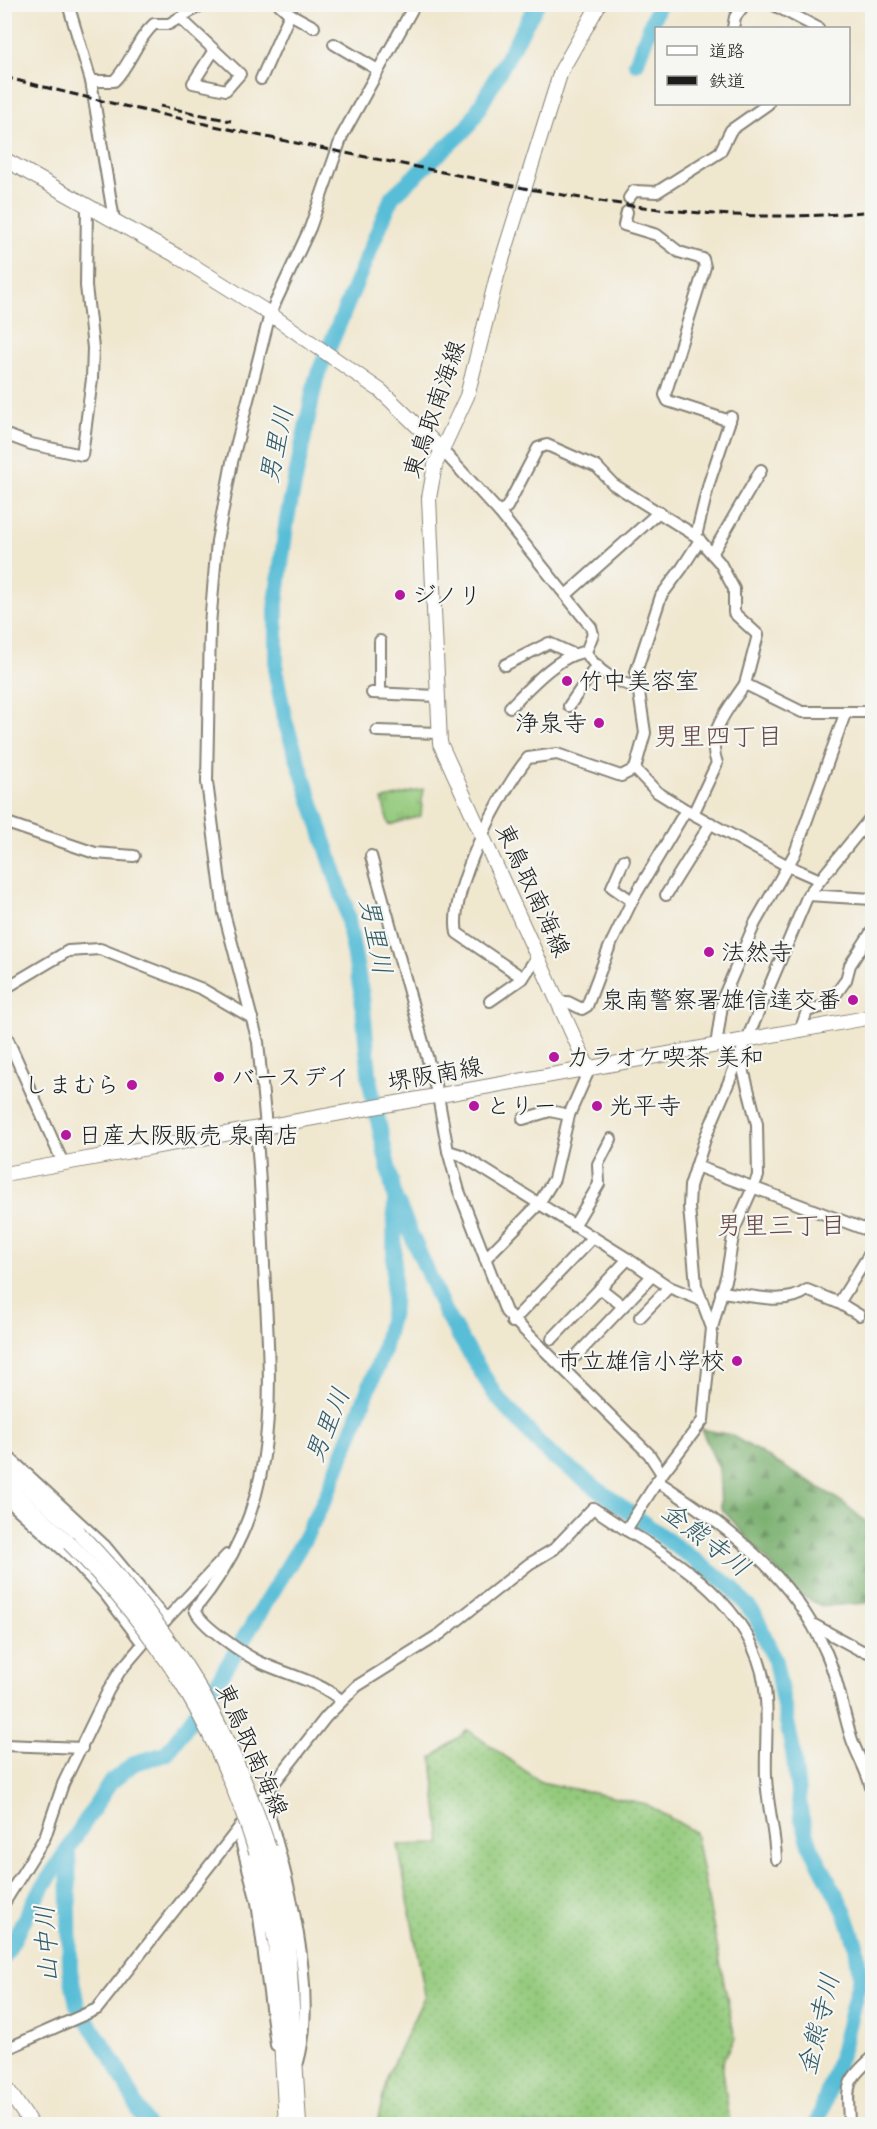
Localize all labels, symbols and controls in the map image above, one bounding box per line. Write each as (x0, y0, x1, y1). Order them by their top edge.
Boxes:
legend (655, 27, 850, 105)
text: 道路 (709, 40, 745, 62)
text: 鉄道 (709, 70, 745, 92)
street label: 東鳥取南海線 (396, 336, 472, 482)
water label: 男里川 (252, 404, 301, 487)
place label: ジノリ (412, 580, 482, 610)
marker: ジノリ (393, 588, 407, 602)
place label: 竹中美容室 (579, 666, 699, 696)
marker: 竹中美容室 (560, 674, 574, 688)
place label: 浄泉寺 (515, 708, 587, 738)
marker: 浄泉寺 (592, 716, 606, 730)
district label: 男里四丁目 (653, 720, 783, 753)
street label: 東鳥取南海線 (489, 818, 577, 962)
water label: 男里川 (352, 895, 399, 978)
place label: 法然寺 (721, 937, 793, 967)
marker: 法然寺 (702, 945, 716, 959)
place label: 泉南警察署雄信達交番 (601, 985, 841, 1015)
marker: 泉南警察署雄信達交番 (846, 993, 860, 1007)
place label: カラオケ喫茶 美和 (566, 1042, 764, 1072)
marker: カラオケ喫茶 美和 (547, 1050, 561, 1064)
street label: 堺阪南線 (385, 1051, 485, 1097)
place label: バースデイ (231, 1062, 350, 1092)
place label: しまむら (24, 1070, 120, 1100)
marker: バースデイ (212, 1070, 226, 1084)
marker: しまむら (125, 1078, 139, 1092)
place label: とりー (486, 1091, 557, 1121)
place label: 光平寺 (609, 1091, 681, 1121)
marker: とりー (467, 1099, 481, 1113)
marker: 光平寺 (590, 1099, 604, 1113)
place label: 日産大阪販売 泉南店 (78, 1120, 300, 1150)
marker: 日産大阪販売 泉南店 (59, 1128, 73, 1142)
district label: 男里三丁目 (716, 1209, 846, 1242)
place label: 市立雄信小学校 (557, 1346, 725, 1376)
marker: 市立雄信小学校 (730, 1354, 744, 1368)
water label: 男里川 (298, 1383, 357, 1468)
water label: 金熊寺川 (655, 1494, 757, 1584)
street label: 東鳥取南海線 (209, 1678, 295, 1822)
water label: 山中川 (28, 1904, 65, 1984)
water label: 金熊寺川 (790, 1970, 847, 2079)

